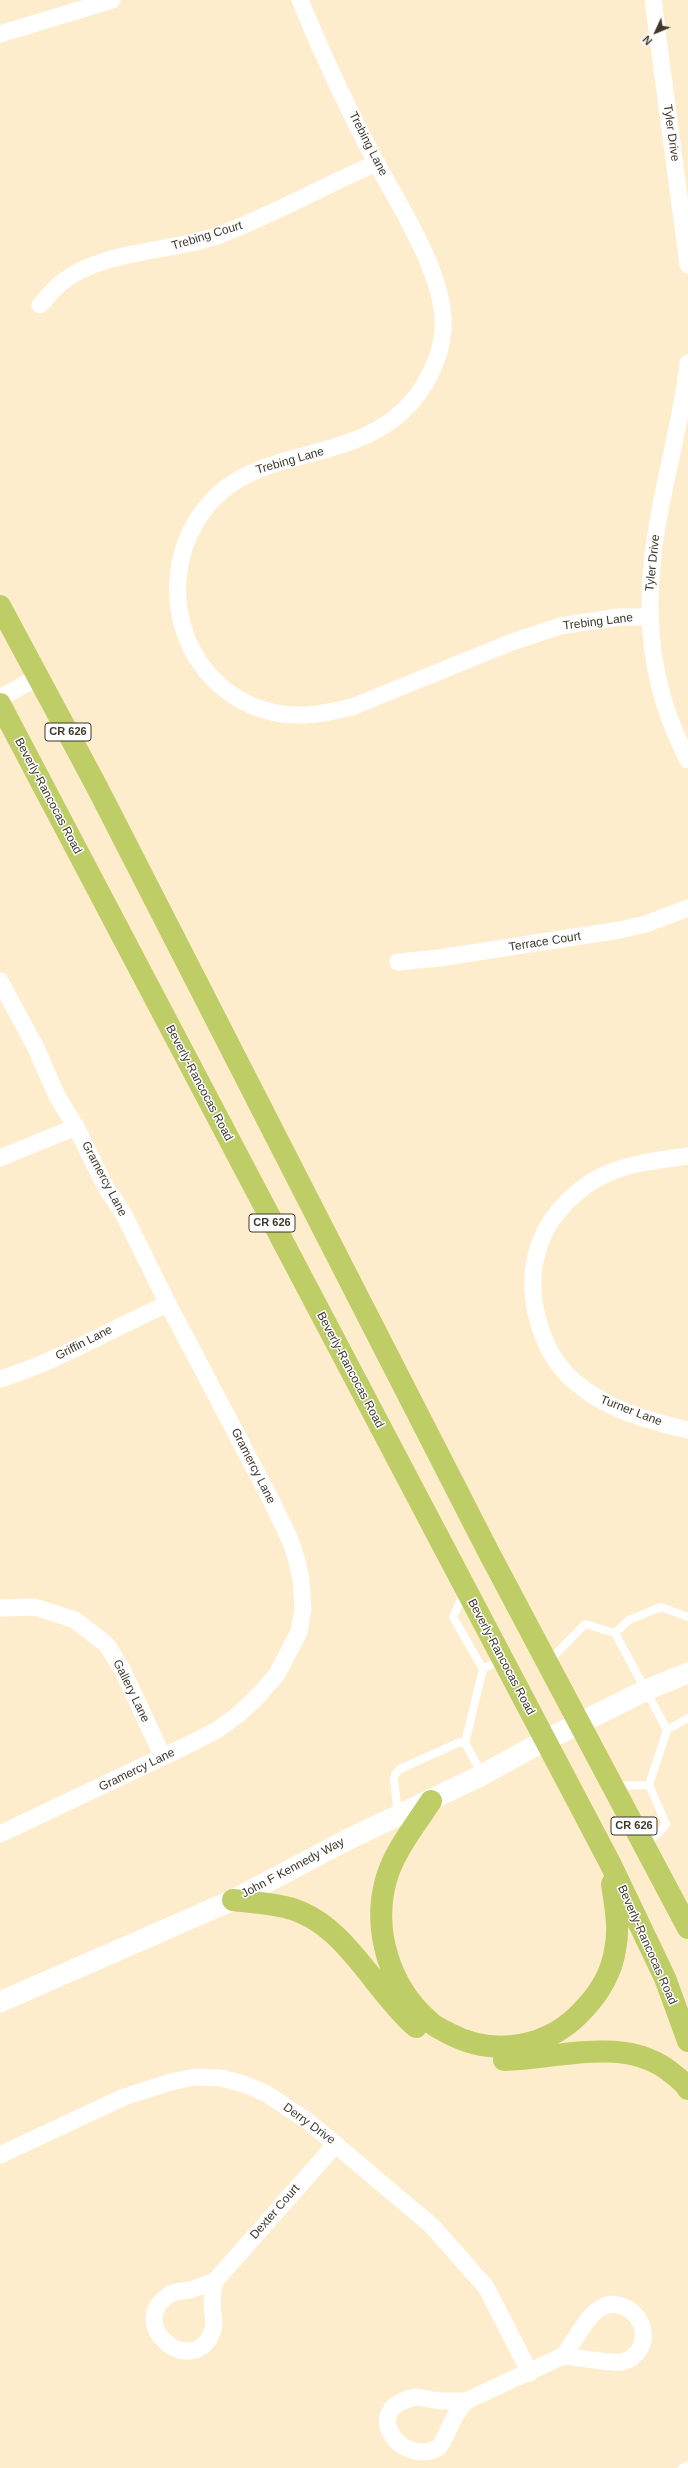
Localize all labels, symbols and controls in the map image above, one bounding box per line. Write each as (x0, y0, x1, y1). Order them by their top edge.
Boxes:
north arrow (636, 12, 676, 52)
text: N (640, 33, 654, 47)
street label: Tyler Drive (660, 104, 682, 162)
street label: Trebing Lane (346, 109, 390, 179)
street label: Trebing Court (170, 218, 244, 254)
street label: Trebing Lane (254, 444, 326, 478)
street label: Tyler Drive (643, 534, 663, 592)
street label: Trebing Lane (562, 611, 634, 633)
road number: CR 626 (45, 723, 91, 741)
street label: Beverly-Rancocas Road (11, 735, 85, 857)
street label: Terrace Court (508, 929, 582, 955)
street label: Beverly-Rancocas Road (162, 1022, 236, 1144)
street label: Gramercy Lane (78, 1139, 130, 1219)
road number: CR 626 (249, 1214, 295, 1232)
street label: Beverly-Rancocas Road (313, 1309, 387, 1431)
street label: Griffin Lane (53, 1323, 115, 1363)
street label: Turner Lane (598, 1393, 664, 1429)
street label: Gramercy Lane (228, 1426, 278, 1506)
street label: Beverly-Rancocas Road (464, 1596, 538, 1718)
street label: Gallery Lane (110, 1657, 152, 1725)
street label: Gramercy Lane (97, 1745, 177, 1795)
road number: CR 626 (611, 1817, 657, 1835)
street label: John F Kennedy Way (239, 1835, 347, 1901)
street label: Beverly-Rancocas Road (614, 1883, 680, 2007)
street label: Derry Drive (280, 2100, 338, 2148)
street label: Dexter Court (247, 2182, 303, 2242)

